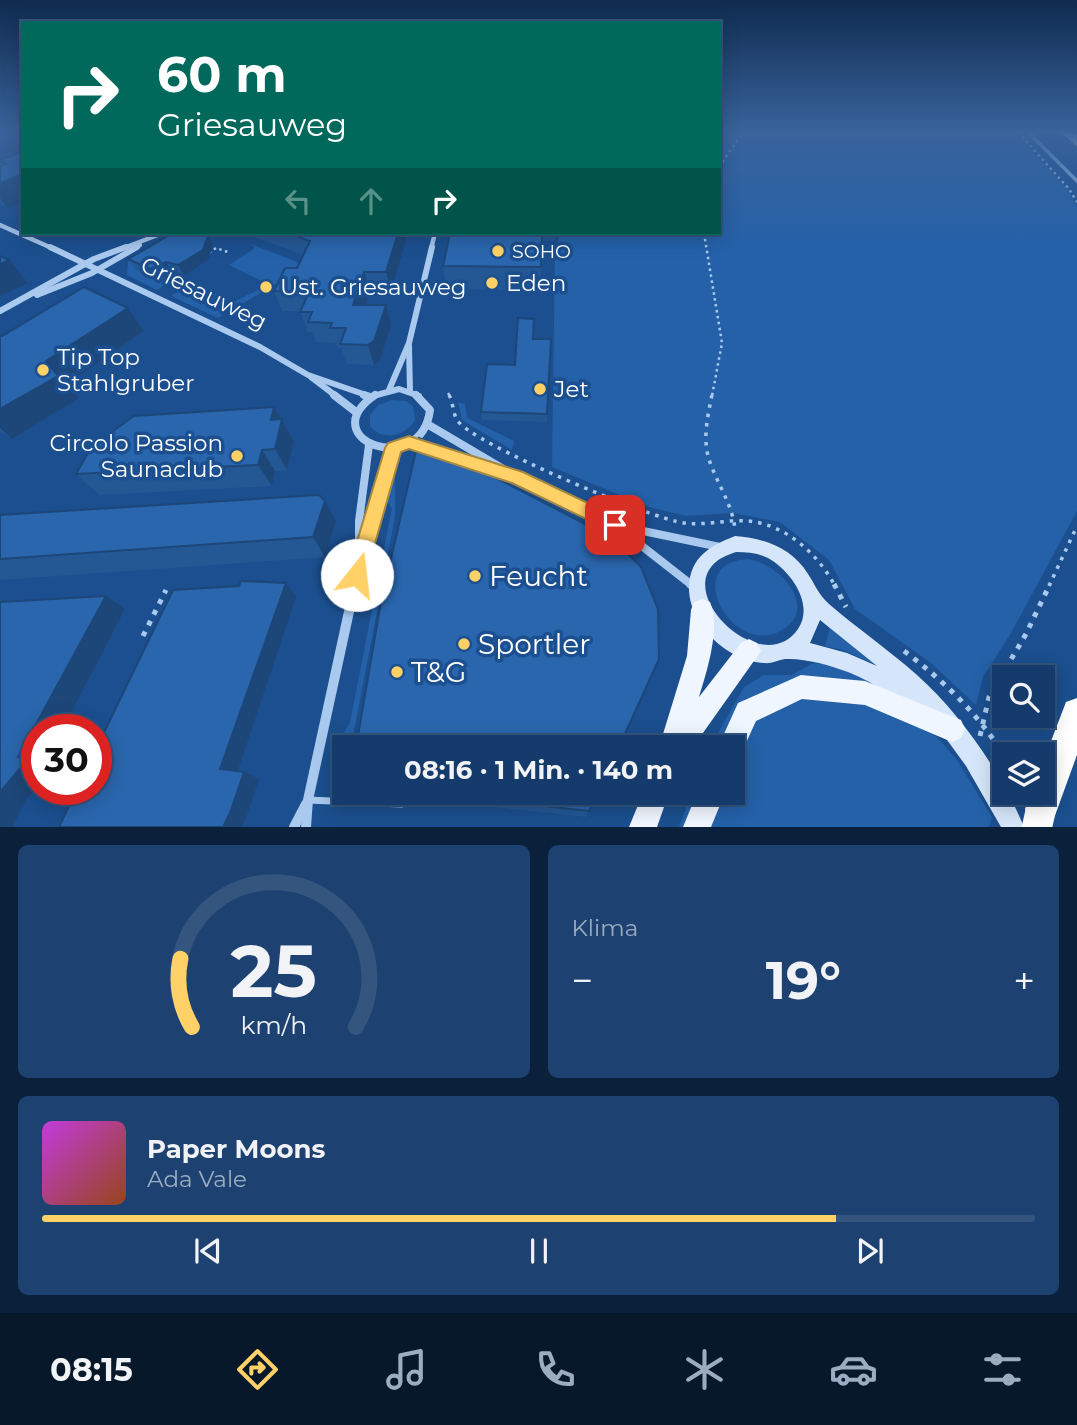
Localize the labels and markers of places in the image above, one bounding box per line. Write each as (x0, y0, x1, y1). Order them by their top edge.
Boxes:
place label: SOHO (512, 240, 571, 263)
marker: SOHO (490, 243, 506, 259)
place label: Eden (506, 269, 566, 297)
place label: Ust. Griesauweg (280, 273, 467, 301)
marker: Eden (484, 275, 500, 291)
marker: Ust. Griesauweg (258, 279, 274, 295)
place label: Tip Top Stahlgruber (57, 343, 194, 397)
marker: Tip Top Stahlgruber (35, 362, 51, 378)
place label: Jet (553, 375, 589, 403)
marker: Jet (532, 381, 548, 397)
place label: Circolo Passion Saunaclub (49, 429, 223, 483)
marker: Circolo Passion Saunaclub (229, 448, 245, 464)
pin (585, 495, 645, 555)
place label: Feucht (489, 559, 588, 593)
marker: Feucht (467, 568, 483, 584)
place label: Sportler (478, 627, 590, 661)
marker: Sportler (456, 636, 472, 652)
place label: T&G (411, 655, 466, 689)
marker: T&G (389, 664, 405, 680)

